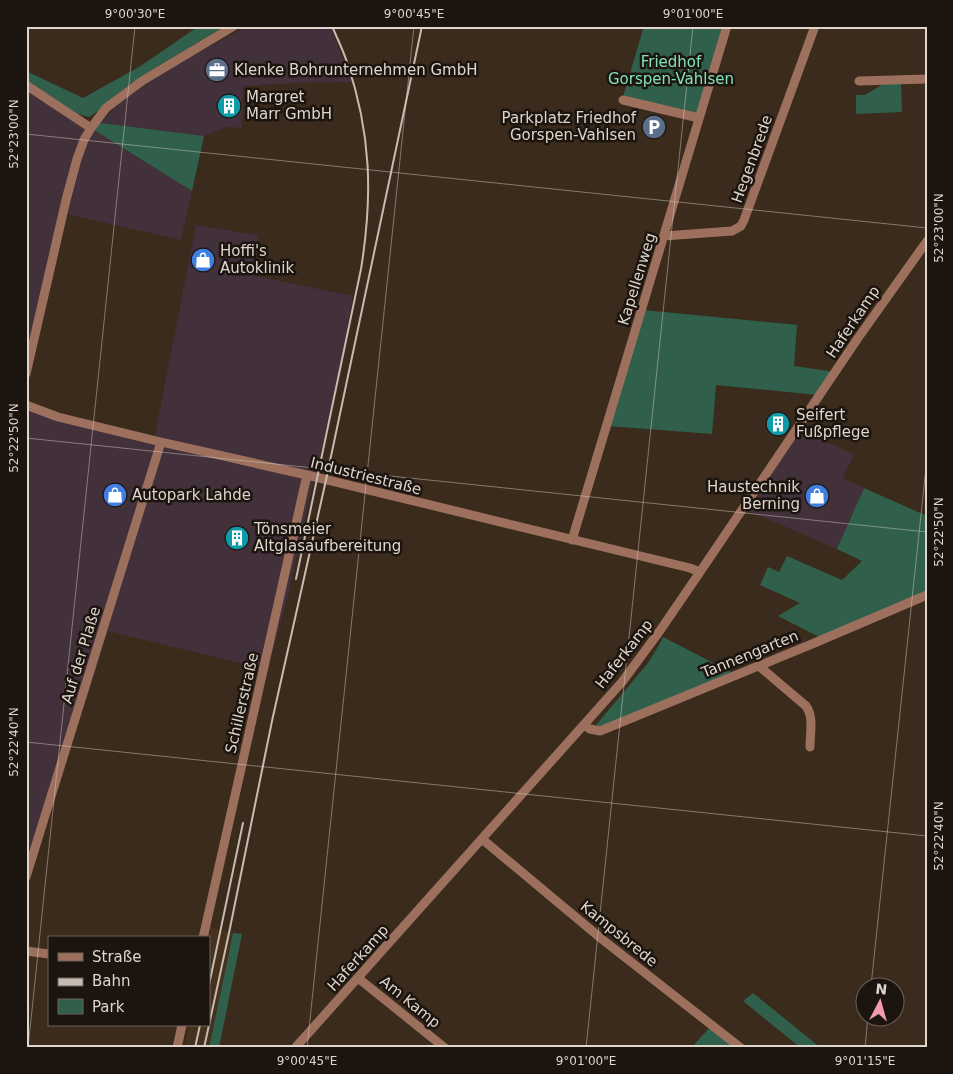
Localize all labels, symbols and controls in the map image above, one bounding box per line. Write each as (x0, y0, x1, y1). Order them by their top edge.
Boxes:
text: 9°00'30"E (105, 7, 165, 21)
text: 9°00'45"E (384, 7, 444, 21)
text: 9°01'00"E (663, 7, 723, 21)
park label: Friedhof Gorspen-Vahlsen (608, 53, 734, 88)
office icon: Klenke Bohrunternehmen GmbH (204, 57, 230, 83)
place label: Klenke Bohrunternehmen GmbH (234, 61, 477, 79)
place label: Margret Marr GmbH (246, 88, 332, 123)
building icon: Margret Marr GmbH (216, 93, 242, 119)
text: 52°23'00"N (7, 99, 21, 169)
place label: Parkplatz Friedhof Gorspen-Vahlsen (502, 109, 637, 144)
street label: Hegenbrede (728, 113, 776, 205)
parking icon: Parkplatz Friedhof Gorspen-Vahlsen (641, 114, 667, 140)
text: 52°23'00"N (932, 193, 946, 263)
street label: Kapellenweg (614, 231, 660, 327)
place label: Hoffi's Autoklinik (220, 242, 295, 277)
shop icon: Hoffi's Autoklinik (190, 247, 216, 273)
street label: Haferkamp (822, 283, 884, 361)
text: 52°22'50"N (7, 403, 21, 473)
place label: Seifert Fußpflege (796, 406, 870, 441)
building icon: Seifert Fußpflege (765, 411, 791, 437)
street label: Industriestraße (309, 453, 423, 499)
place label: Haustechnik Berning (707, 478, 800, 513)
shop icon: Autopark Lahde (102, 482, 128, 508)
shop icon: Haustechnik Berning (804, 483, 830, 509)
place label: Autopark Lahde (132, 486, 251, 504)
text: 52°22'50"N (932, 497, 946, 567)
place label: Tönsmeier Altglasaufbereitung (253, 520, 401, 555)
building icon: Tönsmeier Altglasaufbereitung (224, 525, 250, 551)
street label: Auf der Plaße (58, 604, 104, 706)
street label: Haferkamp (591, 616, 657, 692)
street label: Tannengarten (698, 626, 801, 682)
street label: Schillerstraße (222, 651, 262, 755)
text: 52°22'40"N (7, 707, 21, 777)
text: 52°22'40"N (932, 801, 946, 871)
street label: Kampsbrede (577, 897, 661, 971)
street label: Haferkamp (324, 921, 392, 995)
legend (48, 936, 210, 1026)
text: Straße (92, 948, 141, 966)
text: Bahn (92, 972, 131, 990)
street label: Am Kamp (376, 972, 444, 1032)
north arrow (856, 976, 906, 1026)
text: N (875, 981, 888, 998)
text: Park (92, 998, 125, 1016)
text: 9°00'45"E (277, 1054, 337, 1068)
text: 9°01'00"E (556, 1054, 616, 1068)
text: 9°01'15"E (835, 1054, 895, 1068)

